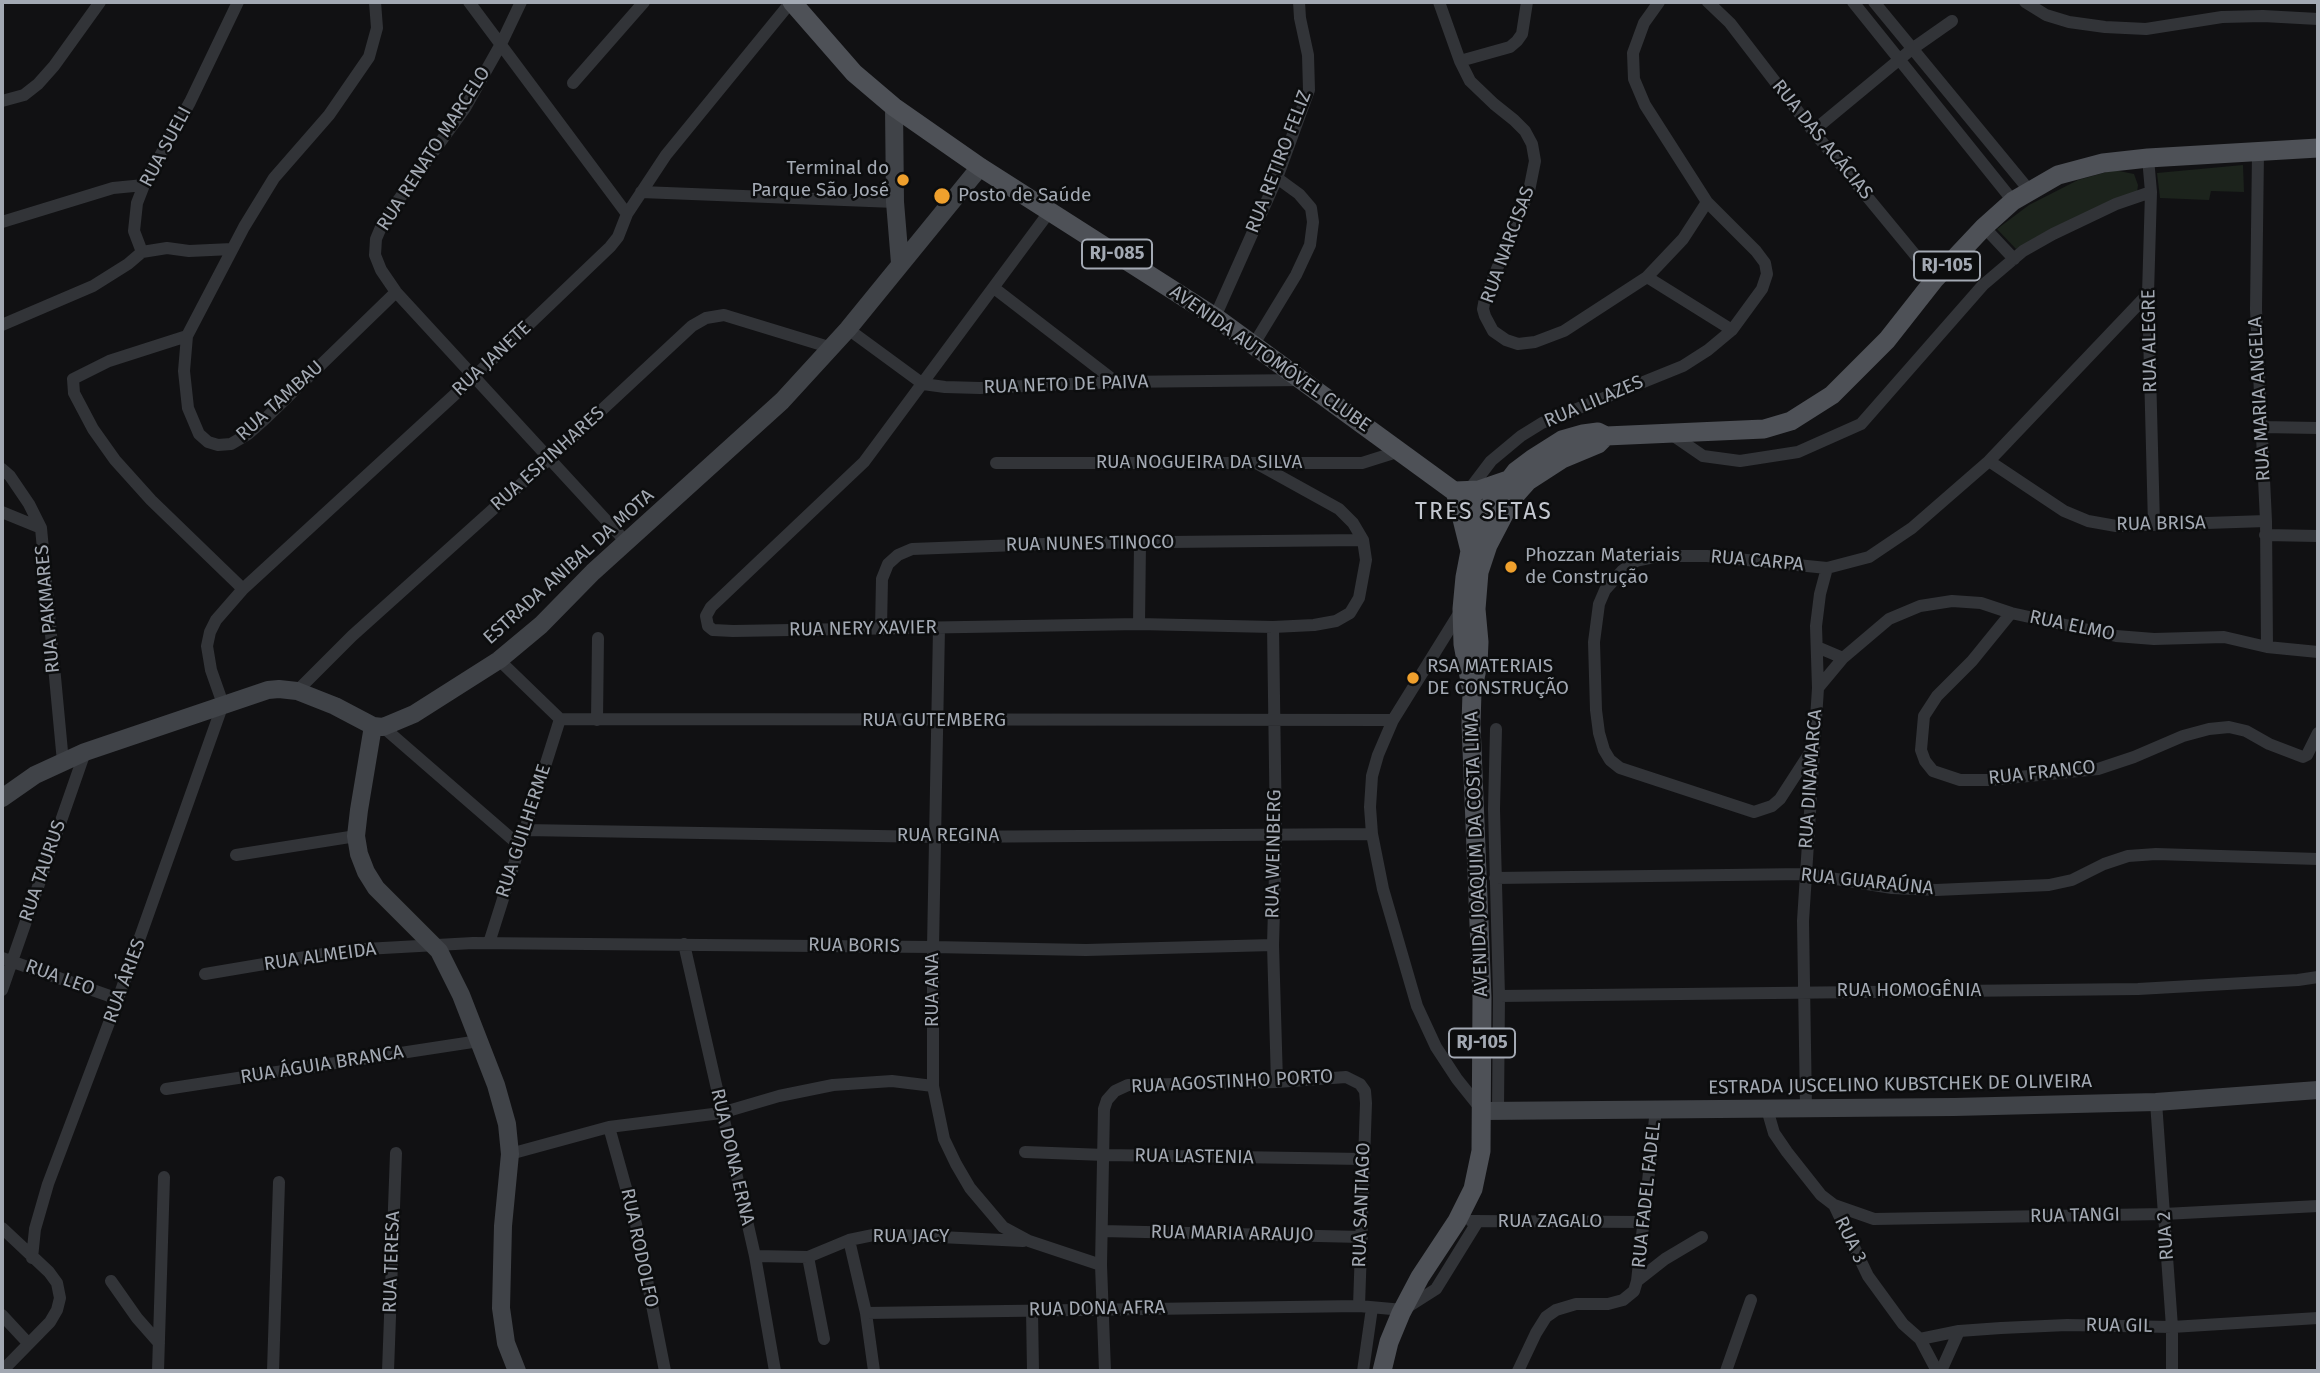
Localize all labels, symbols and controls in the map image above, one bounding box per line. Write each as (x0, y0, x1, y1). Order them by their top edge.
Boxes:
street label: RUA RENATO MARCELO (372, 63, 496, 235)
street label: RUA DAS ACÁCIAS (1767, 76, 1877, 204)
street label: RUA RETIRO FELIZ (1241, 88, 1317, 236)
street label: RUA SUELI (135, 103, 197, 191)
place label: Terminal do Parque São José (751, 158, 889, 202)
marker: Terminal do Parque São José (895, 172, 911, 188)
street label: RUA NARCISAS (1476, 183, 1540, 307)
place label: Posto de Saúde (958, 185, 1091, 207)
marker: Posto de Saúde (932, 186, 952, 206)
road number: RJ-085 (1082, 240, 1152, 268)
road number: RJ-105 (1914, 252, 1980, 280)
street label: AVENIDA AUTOMÓVEL CLUBE (1165, 281, 1375, 437)
street label: RUA ALEGRE (2138, 289, 2162, 393)
street label: RUA MARIA ANGELA (2244, 316, 2276, 482)
street label: RUA JANETE (448, 317, 536, 401)
street label: RUA TAMBAU (232, 356, 328, 446)
street label: RUA NETO DE PAIVA (983, 371, 1149, 399)
street label: RUA LILAZES (1541, 371, 1647, 433)
street label: RUA ESPINHARES (486, 402, 610, 516)
street label: RUA NOGUEIRA DA SILVA (1096, 452, 1302, 474)
street label: ESTRADA ANIBAL DA MOTA (479, 485, 659, 649)
district label: TRES SETAS (1416, 499, 1552, 527)
street label: RUA BRISA (2116, 512, 2206, 536)
street label: RUA NUNES TINOCO (1006, 531, 1174, 557)
street label: RUA PAKMARES (31, 544, 65, 674)
place label: Phozzan Materiais de Construção (1525, 545, 1680, 589)
street label: RUA CARPA (1709, 546, 1805, 576)
marker: Phozzan Materiais de Construção (1503, 559, 1519, 575)
street label: RUA ELMO (2027, 606, 2117, 646)
street label: RUA NERY XAVIER (789, 616, 937, 642)
place label: RSA MATERIAIS DE CONSTRUÇÃO (1427, 656, 1569, 700)
marker: RSA MATERIAIS DE CONSTRUÇÃO (1405, 670, 1421, 686)
street label: RUA DINAMARCA (1795, 708, 1827, 850)
street label: RUA GUTEMBERG (862, 710, 1006, 732)
street label: AVENIDA JOAQUIM DA COSTA LIMA (1461, 711, 1493, 997)
street label: RUA FRANCO (1987, 756, 2097, 790)
street label: RUA GUILHERME (492, 761, 556, 901)
street label: RUA WEINBERG (1261, 789, 1287, 919)
street label: RUA TAURUS (15, 817, 71, 925)
street label: RUA REGINA (897, 825, 999, 847)
street label: RUA GUARAÚNA (1799, 864, 1935, 900)
street label: RUA BORIS (808, 934, 900, 958)
street label: RUA ÁRIES (99, 936, 151, 1026)
street label: RUA ALMEIDA (262, 938, 378, 976)
street label: RUA ANA (922, 953, 944, 1027)
street label: RUA LEO (22, 955, 98, 1001)
street label: RUA HOMOGÊNIA (1837, 980, 1981, 1002)
road number: RJ-105 (1449, 1028, 1515, 1058)
street label: RUA ÁGUIA BRANCA (239, 1041, 405, 1089)
street label: RUA AGOSTINHO PORTO (1130, 1065, 1334, 1099)
street label: ESTRADA JUSCELINO KUBSTCHEK DE OLIVEIRA (1708, 1070, 2092, 1100)
street label: RUA DONA ERNA (705, 1086, 759, 1228)
street label: RUA FADEL FADEL (1628, 1121, 1666, 1269)
street label: RUA SANTIAGO (1348, 1142, 1376, 1268)
street label: RUA LASTENIA (1134, 1145, 1254, 1169)
street label: RUA RODOLFO (615, 1186, 663, 1310)
street label: RUA TANGI (2030, 1204, 2120, 1228)
street label: RUA TERESA (379, 1210, 405, 1314)
street label: RUA ZAGALO (1498, 1211, 1602, 1233)
street label: RUA 2 (2153, 1211, 2179, 1261)
street label: RUA 3 (1829, 1213, 1871, 1267)
street label: RUA MARIA ARAUJO (1150, 1221, 1314, 1247)
street label: RUA JACY (873, 1226, 949, 1248)
street label: RUA DONA AFRA (1029, 1296, 1165, 1322)
street label: RUA GIL (2085, 1314, 2153, 1338)

